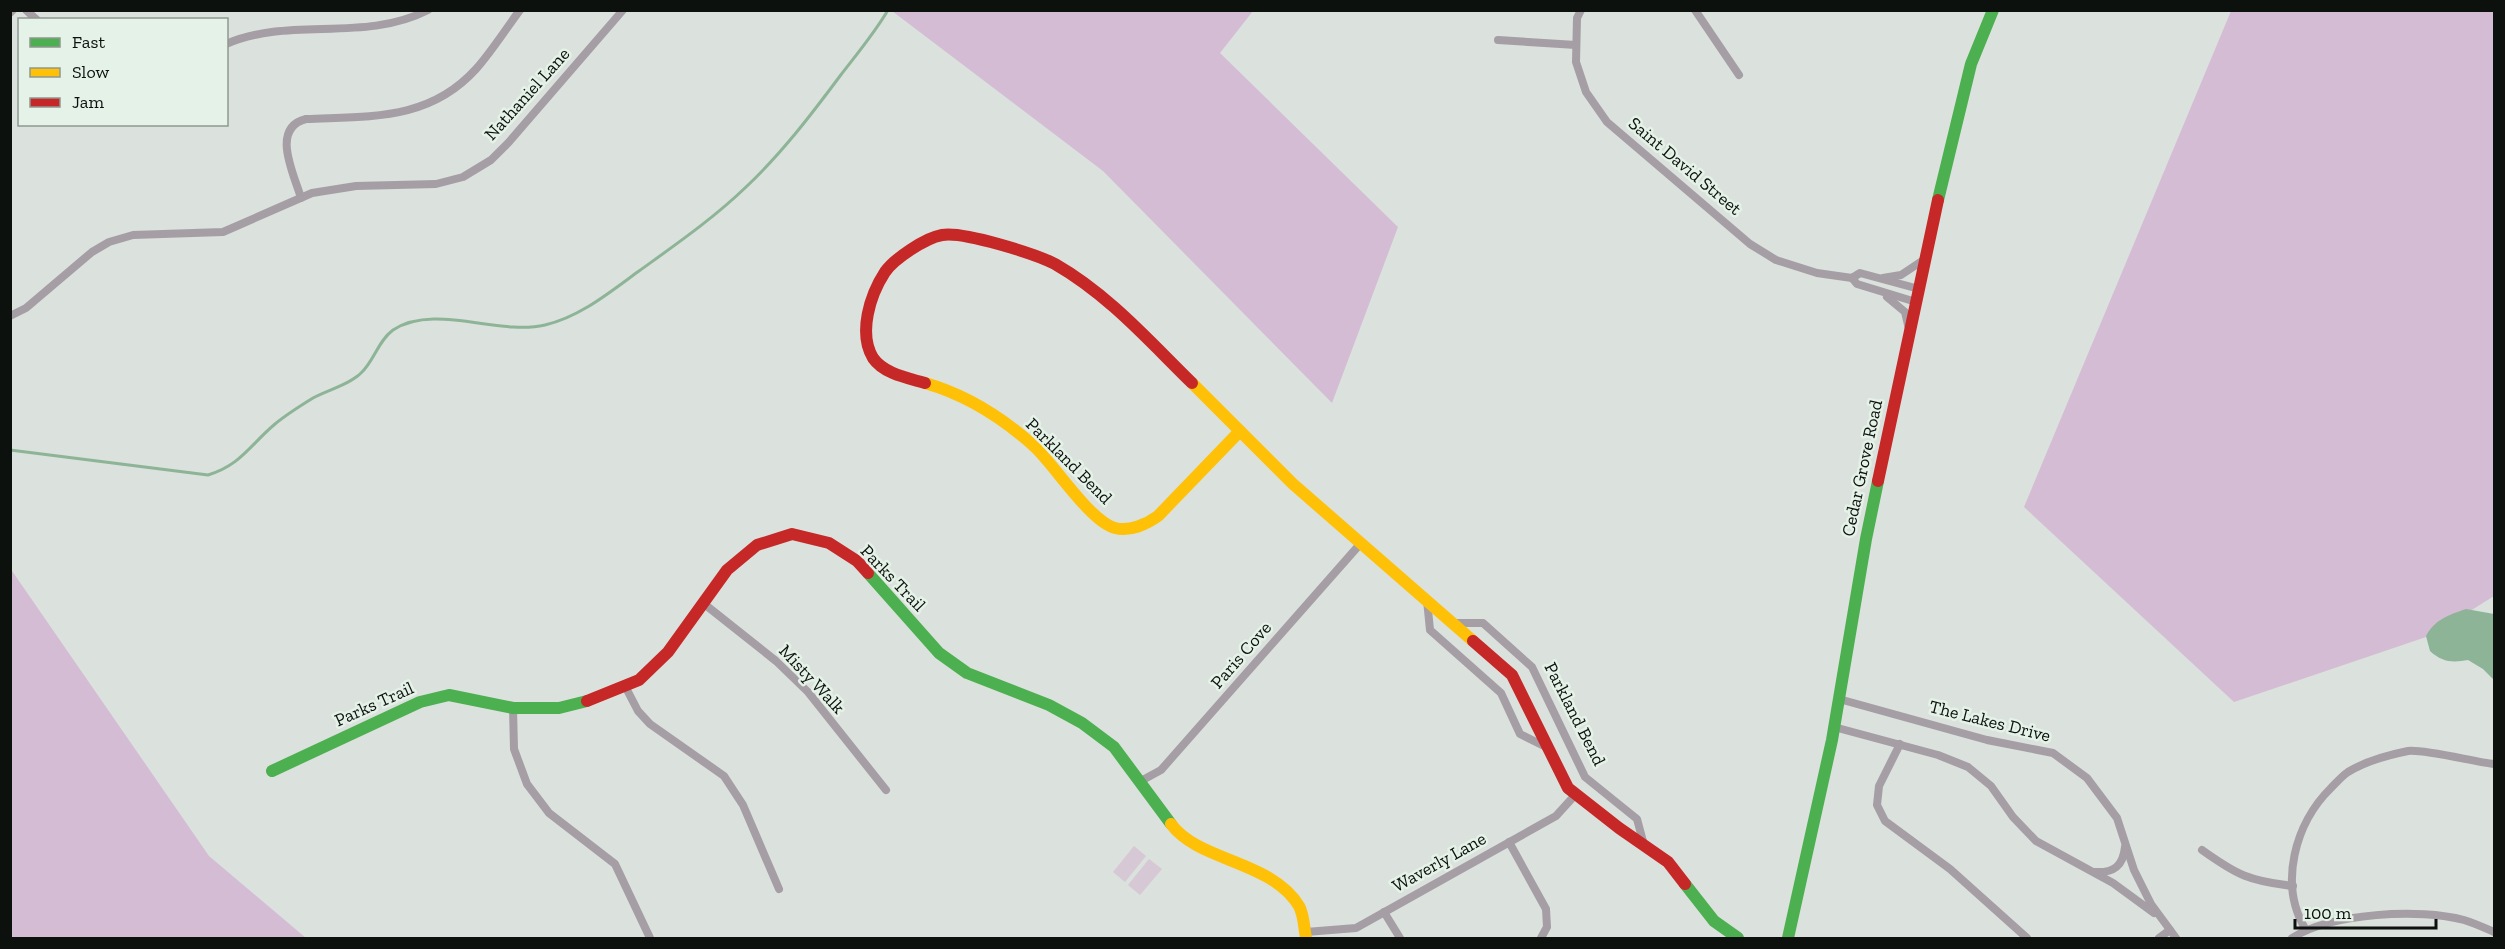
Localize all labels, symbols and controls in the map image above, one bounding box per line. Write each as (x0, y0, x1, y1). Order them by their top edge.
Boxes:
legend (18, 18, 228, 126)
text: Fast (72, 31, 105, 53)
street label: Nathaniel Lane (480, 43, 574, 145)
text: Slow (72, 61, 109, 83)
text: Jam (72, 91, 104, 113)
street label: Saint David Street (1624, 112, 1746, 220)
street label: Cedar Grove Road (1837, 398, 1887, 538)
street label: Parkland Bend (1021, 413, 1117, 509)
street label: Parks Trail (856, 540, 930, 616)
street label: Paris Cove (1206, 617, 1276, 693)
street label: Misty Walk (774, 640, 850, 719)
street label: Parkland Bend (1540, 659, 1611, 769)
street label: Parks Trail (331, 677, 417, 731)
street label: The Lakes Drive (1927, 695, 2053, 747)
street label: Waverly Lane (1388, 827, 1490, 897)
scale bar (2295, 892, 2436, 930)
text: 100 m (2304, 902, 2352, 924)

